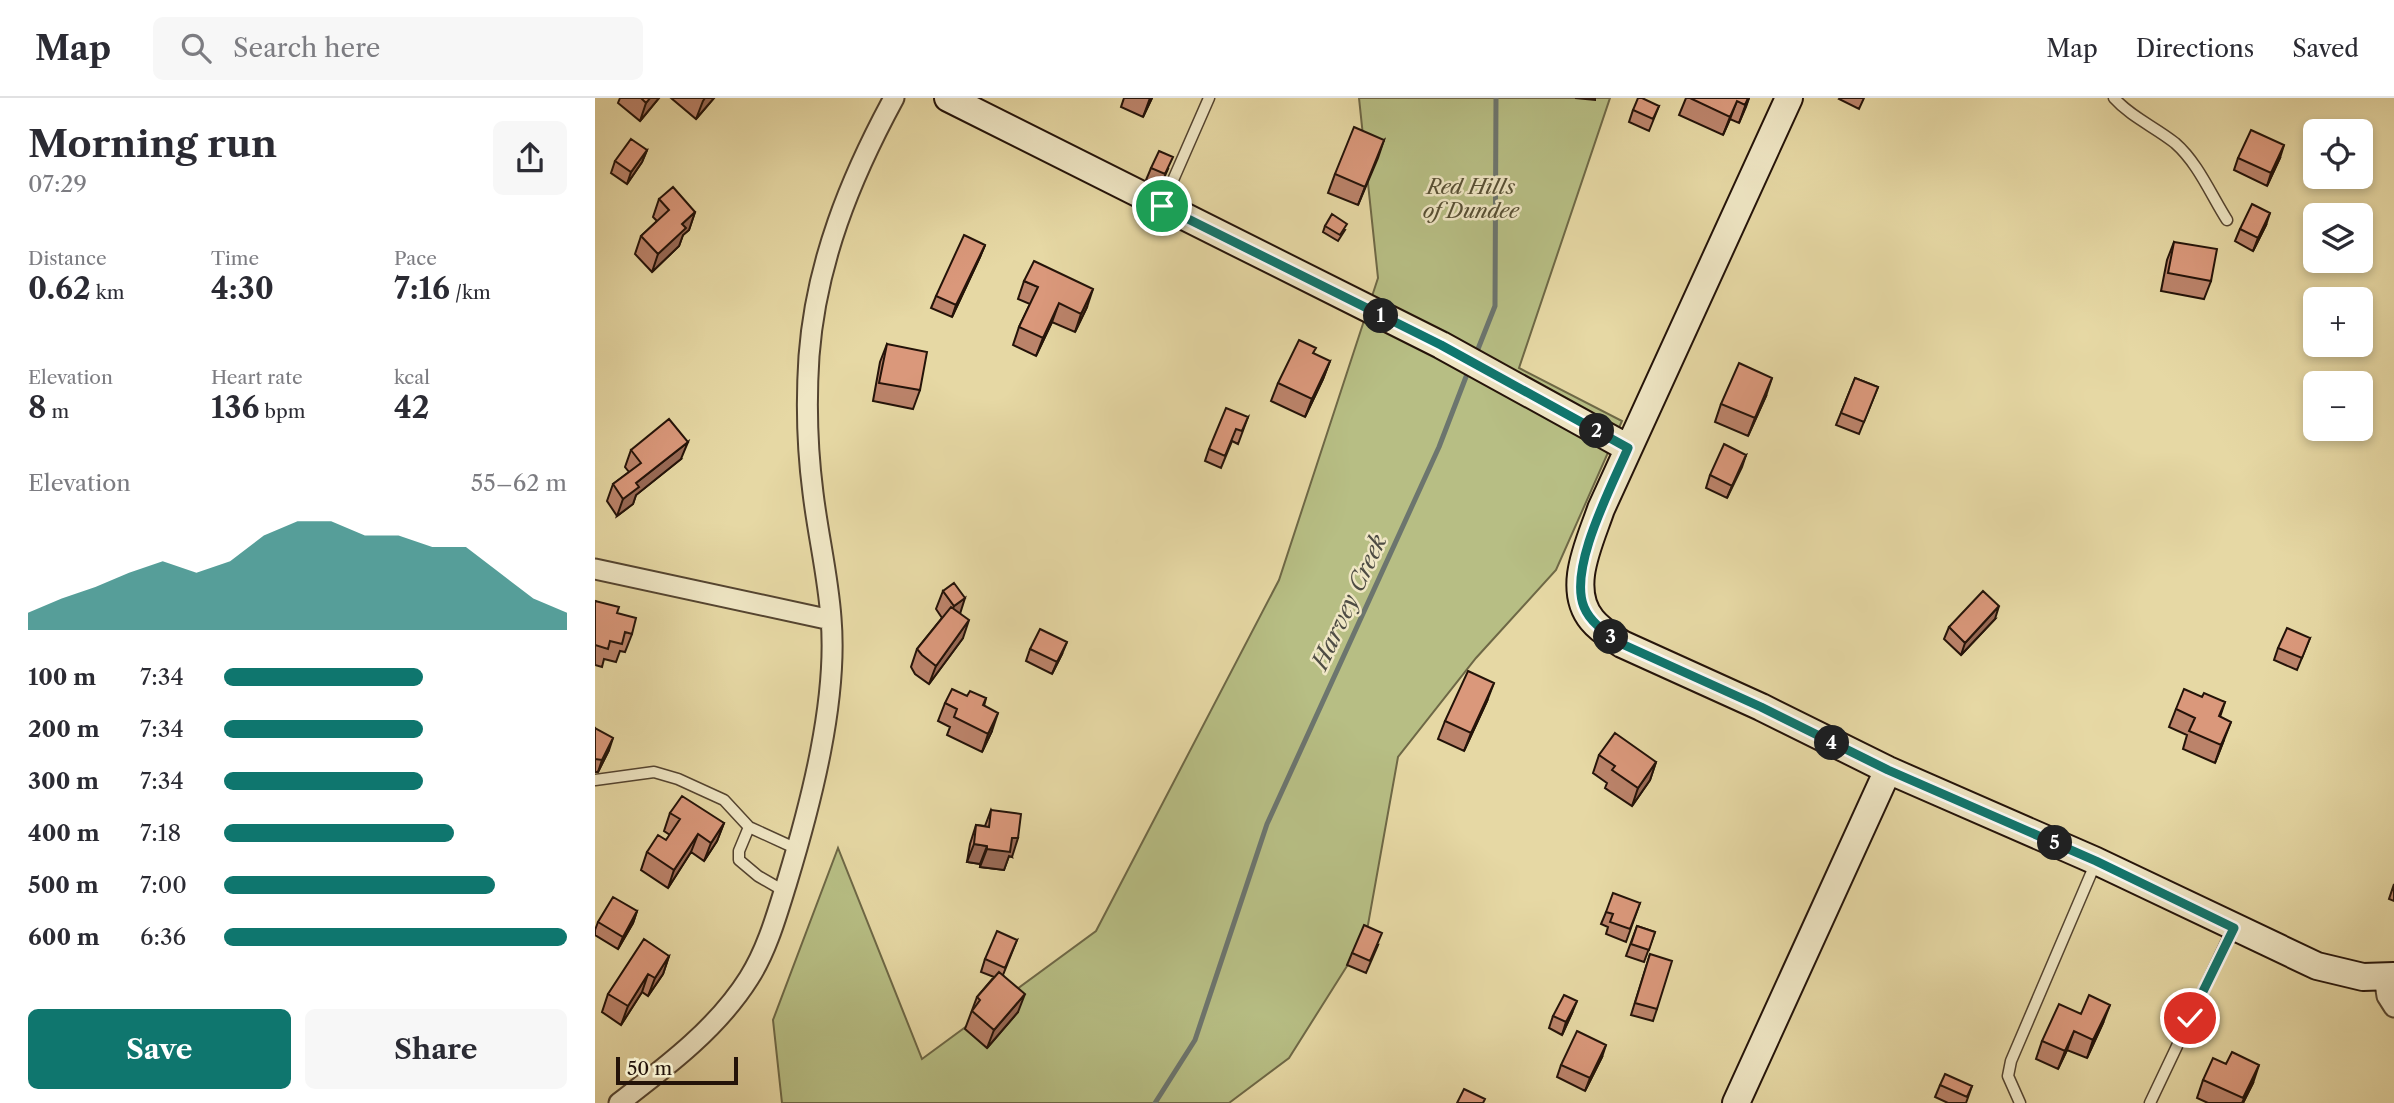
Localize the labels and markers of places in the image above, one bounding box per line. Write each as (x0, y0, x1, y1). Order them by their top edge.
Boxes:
pin (1132, 176, 1192, 236)
pin: 1 (1363, 298, 1399, 333)
pin: 2 (1579, 414, 1615, 448)
pin: 3 (1593, 620, 1629, 654)
pin: 4 (1815, 726, 1849, 760)
pin: 5 (2037, 826, 2073, 860)
pin (2160, 988, 2220, 1048)

